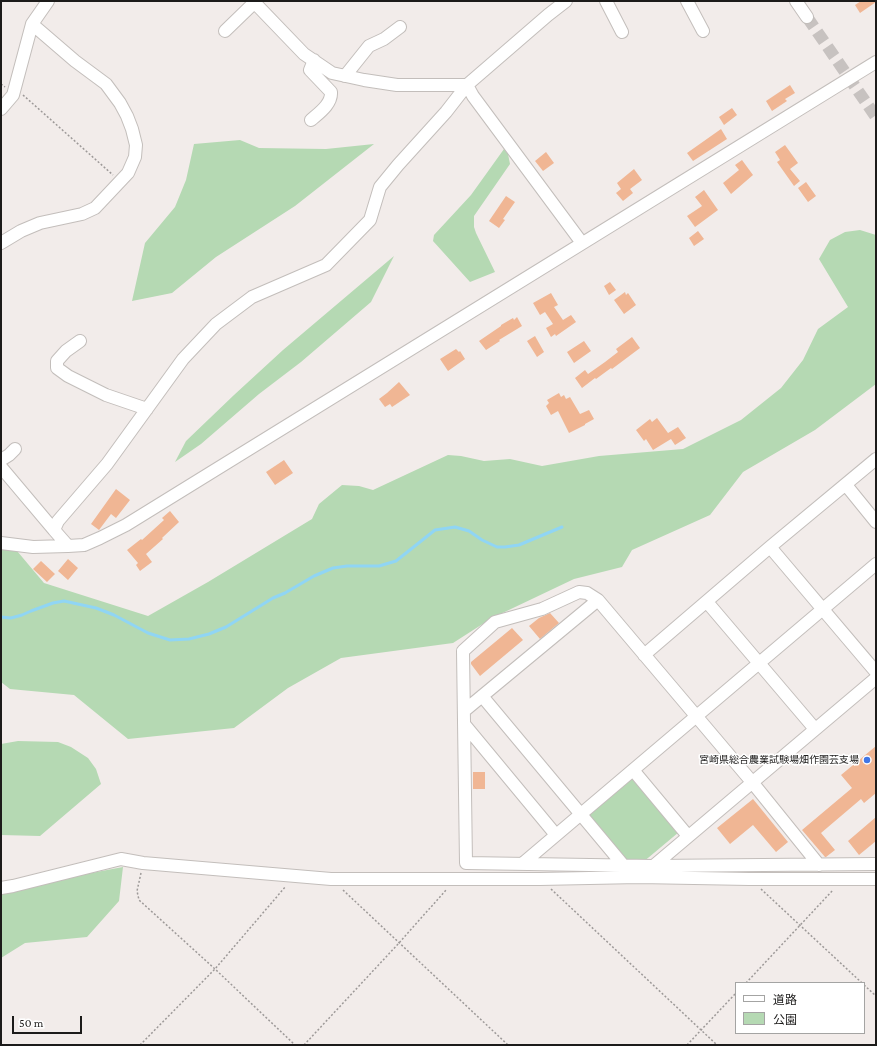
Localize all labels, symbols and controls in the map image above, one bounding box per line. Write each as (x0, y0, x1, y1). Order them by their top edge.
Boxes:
place label: 宮崎県総合農業試験場畑作園芸支場 (699, 754, 859, 766)
marker: 宮崎県総合農業試験場畑作園芸支場 (862, 755, 872, 765)
legend (735, 982, 865, 1034)
text: 道路 (773, 993, 797, 1007)
scale bar (14, 1008, 84, 1034)
text: 公園 (773, 1013, 797, 1027)
text: 50 m (19, 1016, 43, 1030)

